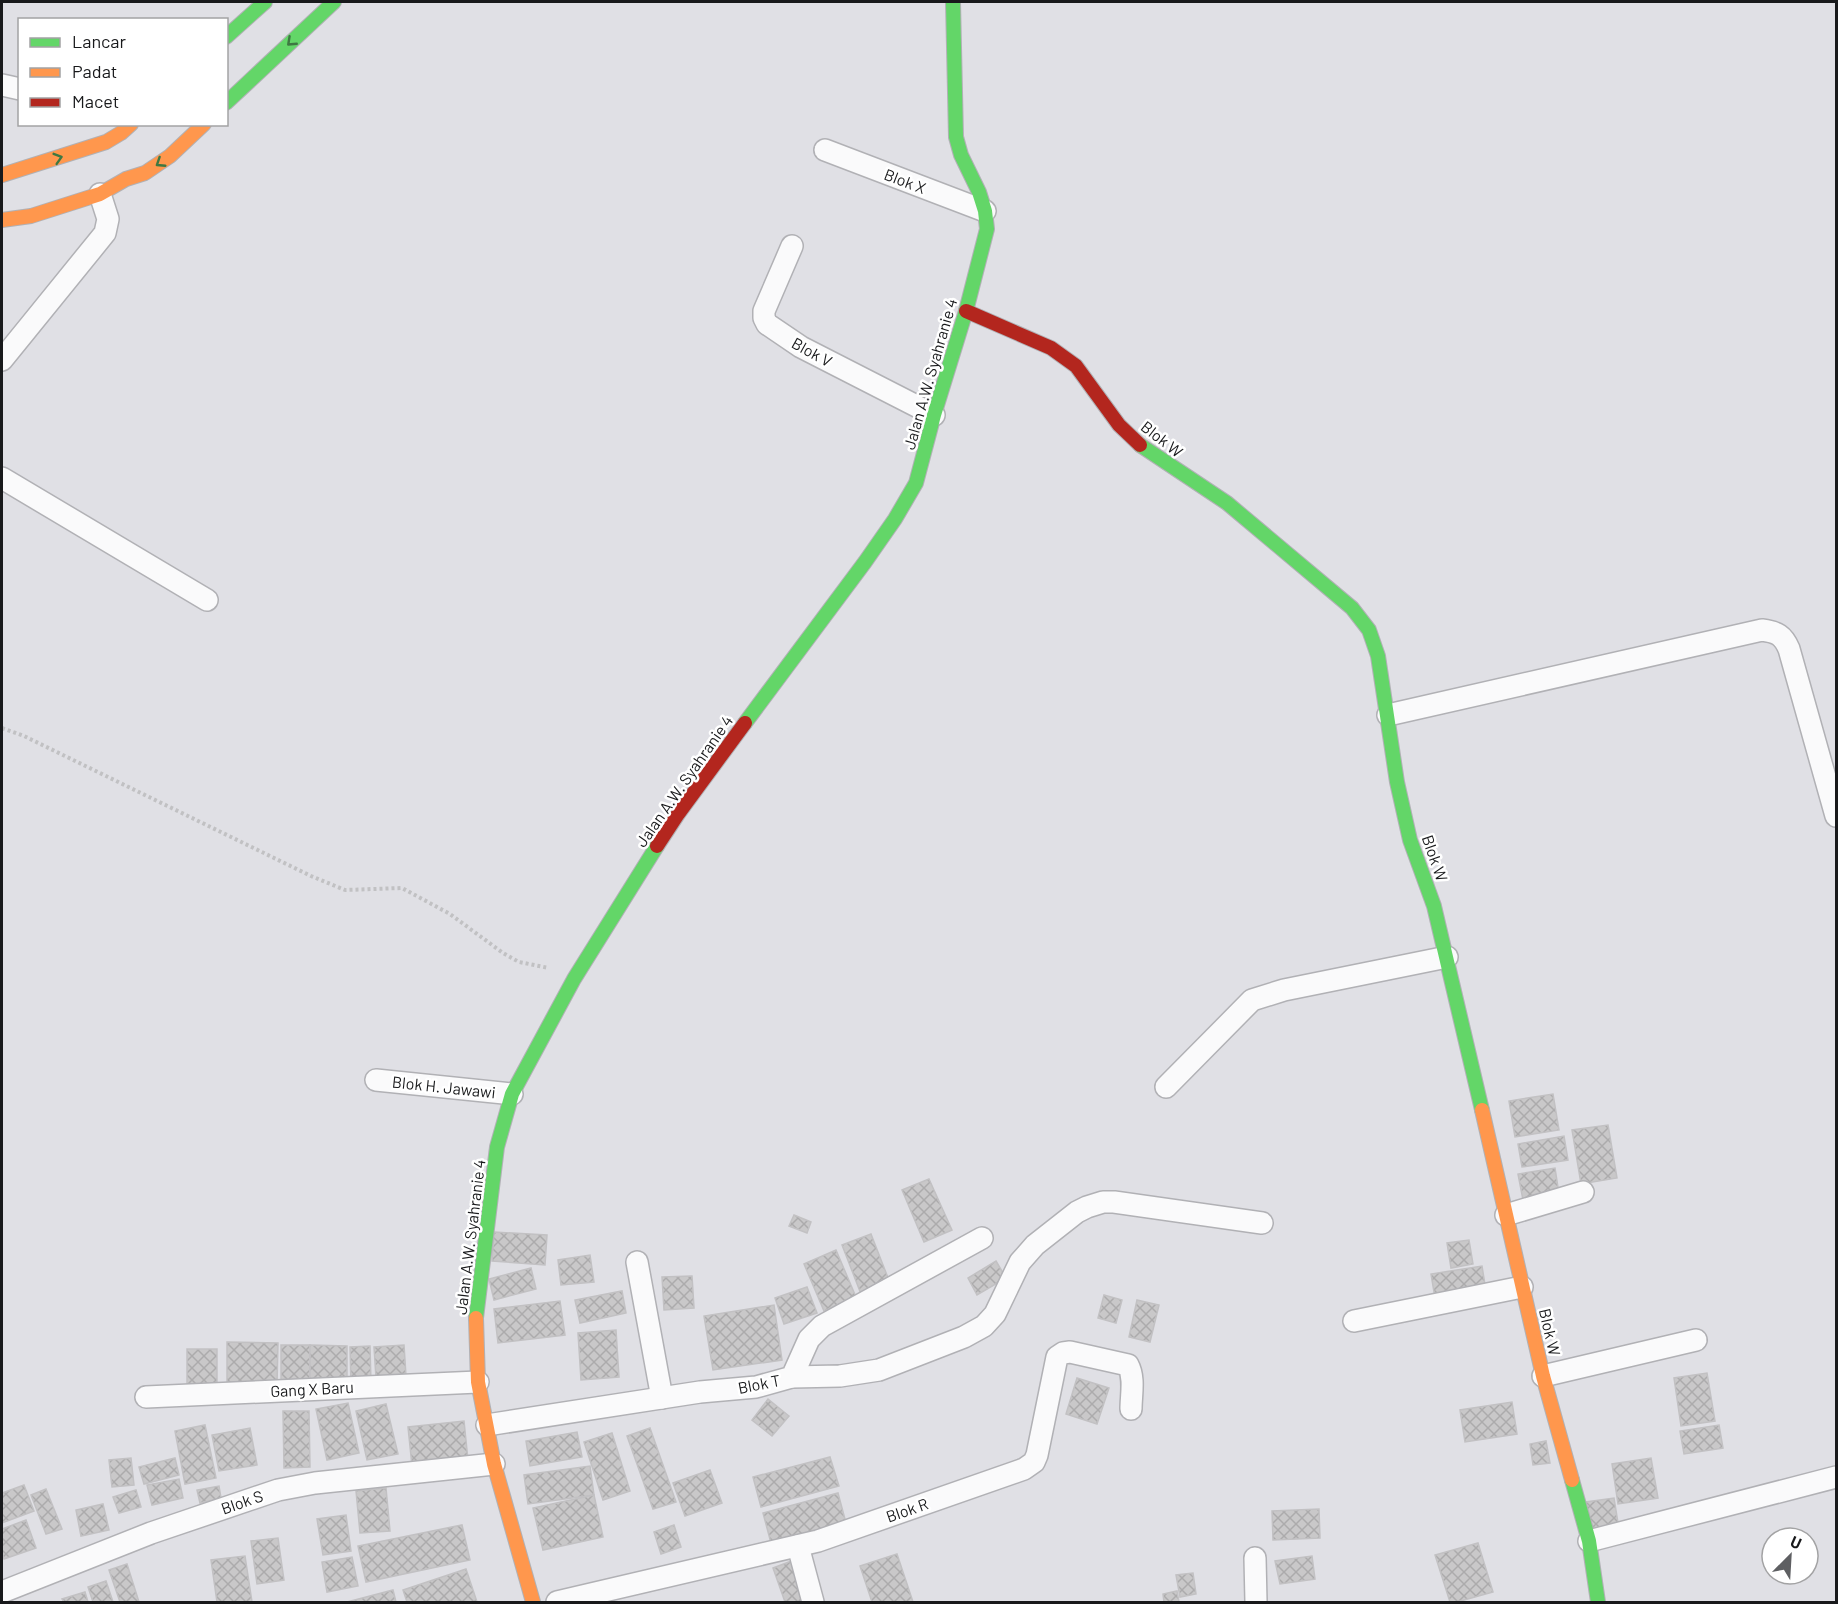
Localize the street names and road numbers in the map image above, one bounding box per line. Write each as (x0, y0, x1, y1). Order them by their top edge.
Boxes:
street label: Blok X (882, 164, 929, 197)
street label: Jalan A.W. Syahranie 4 (899, 296, 960, 452)
street label: Blok V (789, 333, 836, 370)
street label: Blok W (1138, 416, 1187, 461)
street label: Jalan A.W. Syahranie 4 (631, 711, 736, 850)
street label: Blok W (1419, 832, 1452, 883)
street label: Blok H. Jawawi (391, 1072, 497, 1101)
street label: Jalan A.W. Syahranie 4 (451, 1158, 488, 1316)
street label: Blok W (1536, 1307, 1565, 1357)
street label: Blok T (736, 1370, 782, 1397)
street label: Gang X Baru (270, 1377, 354, 1400)
street label: Blok S (218, 1486, 265, 1518)
street label: Blok R (883, 1493, 931, 1526)

